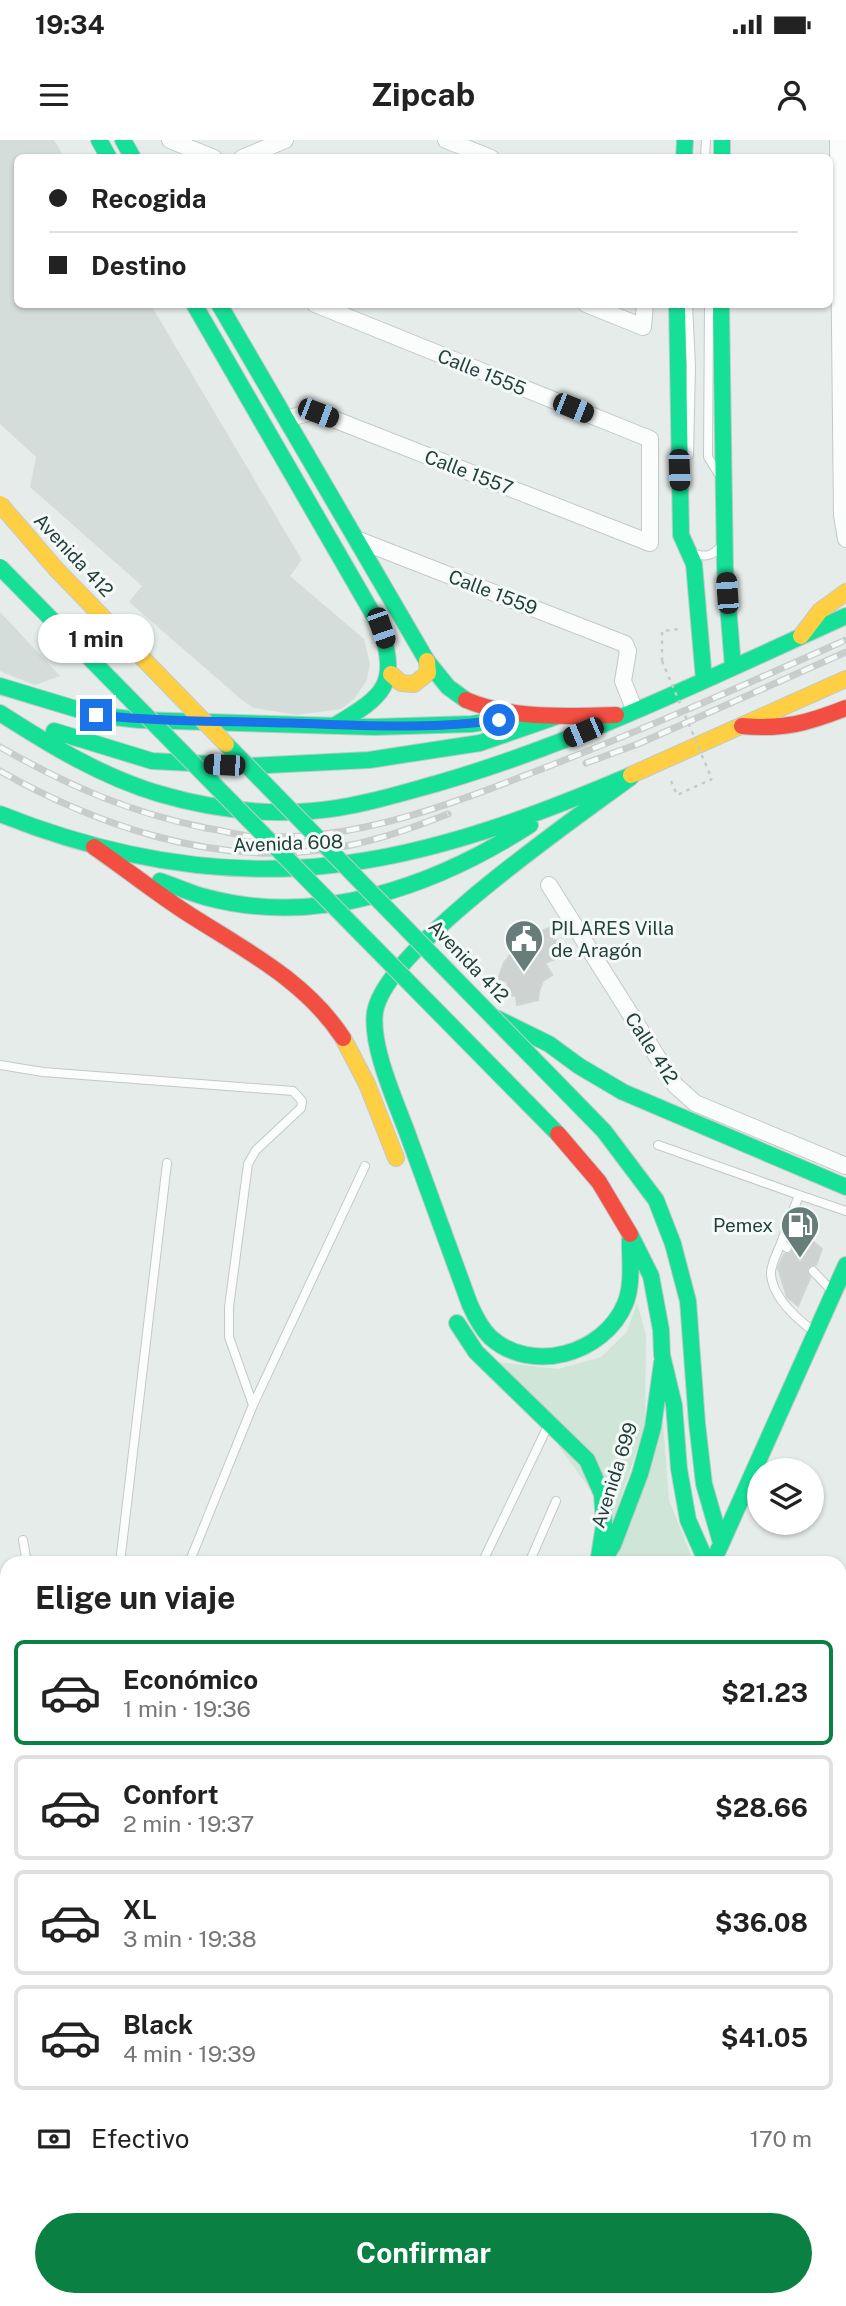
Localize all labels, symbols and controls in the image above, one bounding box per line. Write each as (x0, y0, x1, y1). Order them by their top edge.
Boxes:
text: 19:34 (35, 9, 105, 40)
icon: menu (35, 76, 73, 114)
text: Zipcab (371, 76, 475, 113)
icon: person (773, 76, 811, 114)
text: Recogida (91, 183, 206, 214)
text: Destino (91, 250, 187, 281)
street label: Calle 1555 (434, 344, 530, 400)
car (550, 390, 597, 426)
car (295, 396, 342, 430)
street label: Calle 1557 (422, 445, 516, 499)
car (668, 449, 691, 491)
street label: Avenida 412 (30, 509, 118, 601)
street label: Calle 1559 (445, 565, 541, 619)
car (716, 571, 739, 615)
car (365, 605, 398, 651)
callout: 1 min (38, 614, 154, 662)
text: 1 min (68, 625, 124, 652)
route end (80, 699, 112, 731)
route start (483, 704, 515, 736)
car (560, 714, 607, 750)
car (203, 753, 246, 777)
street label: Avenida 608 (233, 830, 343, 856)
street label: Avenida 412 (424, 915, 514, 1007)
place label: PILARES Villa de Aragón (551, 917, 674, 961)
public building icon: PILARES Villa de Aragón (503, 918, 545, 973)
street label: Calle 412 (621, 1008, 683, 1088)
fuel station icon: Pemex (779, 1204, 821, 1259)
place label: Pemex (713, 1214, 773, 1236)
street label: Avenida 699 (587, 1419, 641, 1531)
map controls (747, 1458, 824, 1535)
button: layers (747, 1458, 824, 1535)
text: Elige un viaje (35, 1579, 235, 1616)
icon: car (39, 1661, 102, 1724)
text: Económico (123, 1664, 258, 1695)
text: $21.23 (721, 1677, 808, 1708)
text: 1 min · 19:36 (123, 1695, 251, 1722)
icon: car (39, 1776, 102, 1839)
text: Confort (123, 1779, 219, 1810)
text: $28.66 (715, 1792, 808, 1823)
text: 2 min · 19:37 (123, 1810, 254, 1837)
icon: car (39, 1891, 102, 1954)
text: XL (123, 1894, 157, 1925)
text: $36.08 (715, 1907, 808, 1938)
text: 3 min · 19:38 (123, 1925, 257, 1952)
icon: car (39, 2006, 102, 2069)
text: Black (123, 2009, 193, 2040)
text: $41.05 (721, 2022, 808, 2053)
text: 4 min · 19:39 (123, 2040, 256, 2067)
icon: cash (35, 2120, 73, 2158)
text: Efectivo (91, 2123, 189, 2154)
text: 170 m (750, 2125, 812, 2152)
button: Confirmar (35, 2213, 812, 2293)

